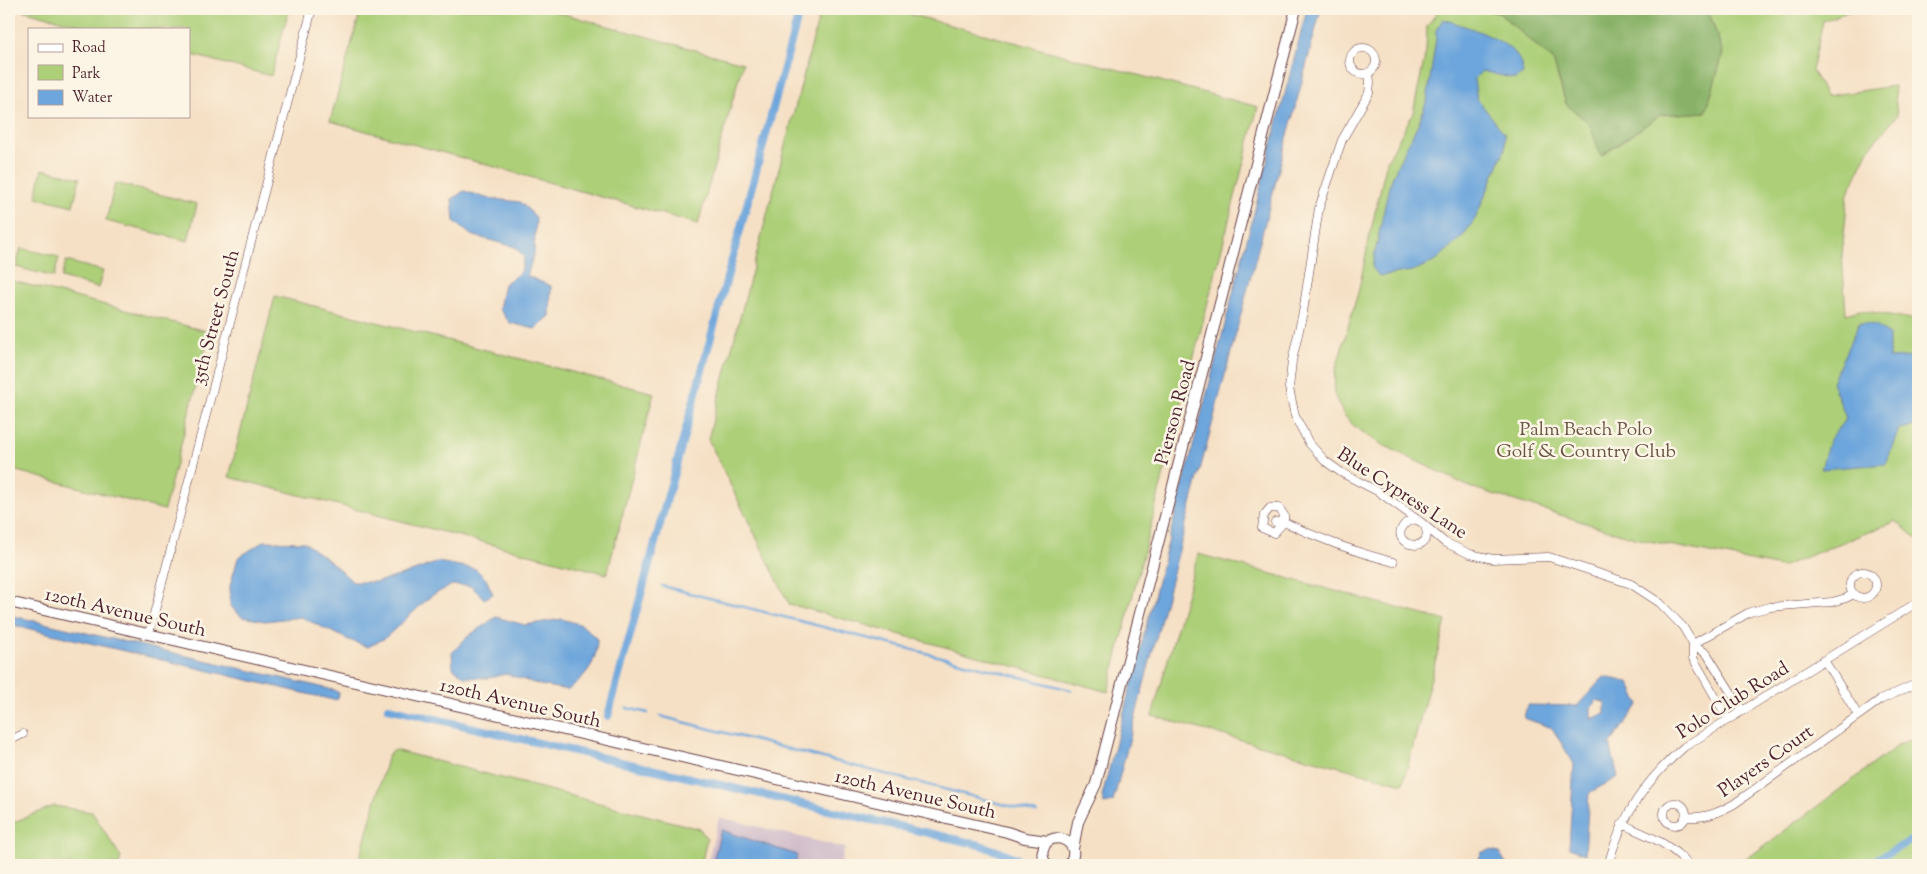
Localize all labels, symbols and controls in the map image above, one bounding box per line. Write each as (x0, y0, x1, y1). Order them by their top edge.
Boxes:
legend (28, 28, 190, 118)
text: Road (72, 38, 106, 59)
text: Park (72, 64, 101, 85)
text: Water (72, 88, 113, 109)
street label: 35th Street South (185, 247, 247, 388)
street label: Pierson Road (1149, 357, 1203, 468)
park label: Palm Beach Polo Golf & Country Club (1496, 417, 1676, 466)
street label: Blue Cypress Lane (1331, 442, 1472, 547)
street label: 120th Avenue South (42, 582, 209, 645)
street label: Polo Club Road (1672, 656, 1795, 747)
street label: 120th Avenue South (437, 673, 604, 736)
street label: Players Court (1713, 719, 1820, 805)
street label: 120th Avenue South (832, 764, 999, 827)

